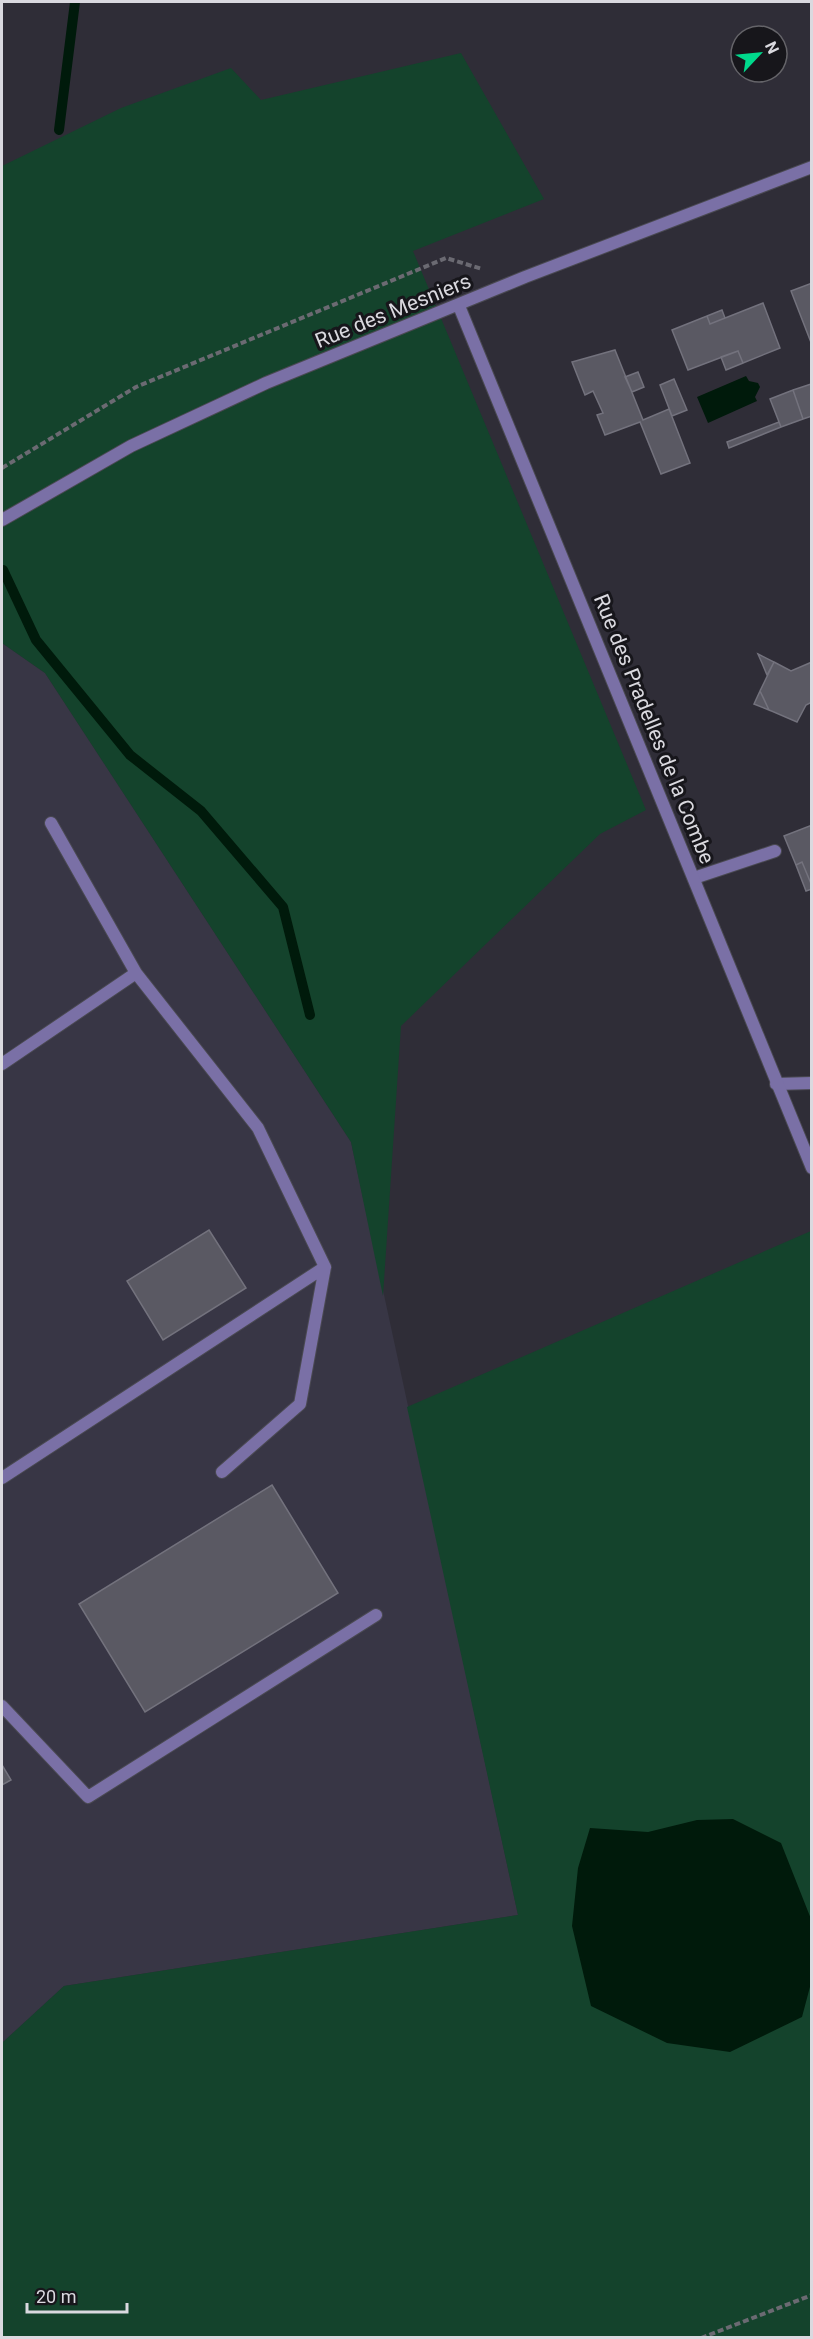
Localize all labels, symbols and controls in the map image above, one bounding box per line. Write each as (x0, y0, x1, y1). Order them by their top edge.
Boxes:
north arrow (729, 24, 789, 84)
text: N (761, 38, 783, 57)
street label: Rue des Mesniers (312, 269, 474, 353)
street label: Rue des Pradelles de la Combe (589, 591, 719, 867)
scale bar (27, 2276, 128, 2314)
text: 20 m (36, 2286, 76, 2307)

